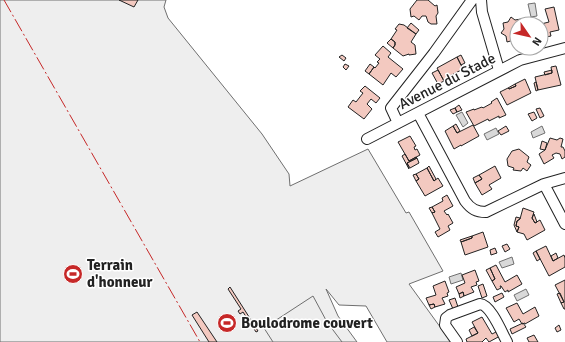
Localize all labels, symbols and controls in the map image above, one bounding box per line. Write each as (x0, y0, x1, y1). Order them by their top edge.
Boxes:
north arrow (509, 16, 549, 56)
text: N (529, 35, 544, 48)
street label: Avenue du Stade (396, 49, 498, 113)
place label: Terrain d'honneur (87, 256, 153, 291)
sports icon: Terrain d'honneur (62, 263, 84, 285)
sports icon: Boulodrome couvert (216, 312, 238, 334)
place label: Boulodrome couvert (241, 314, 373, 332)

